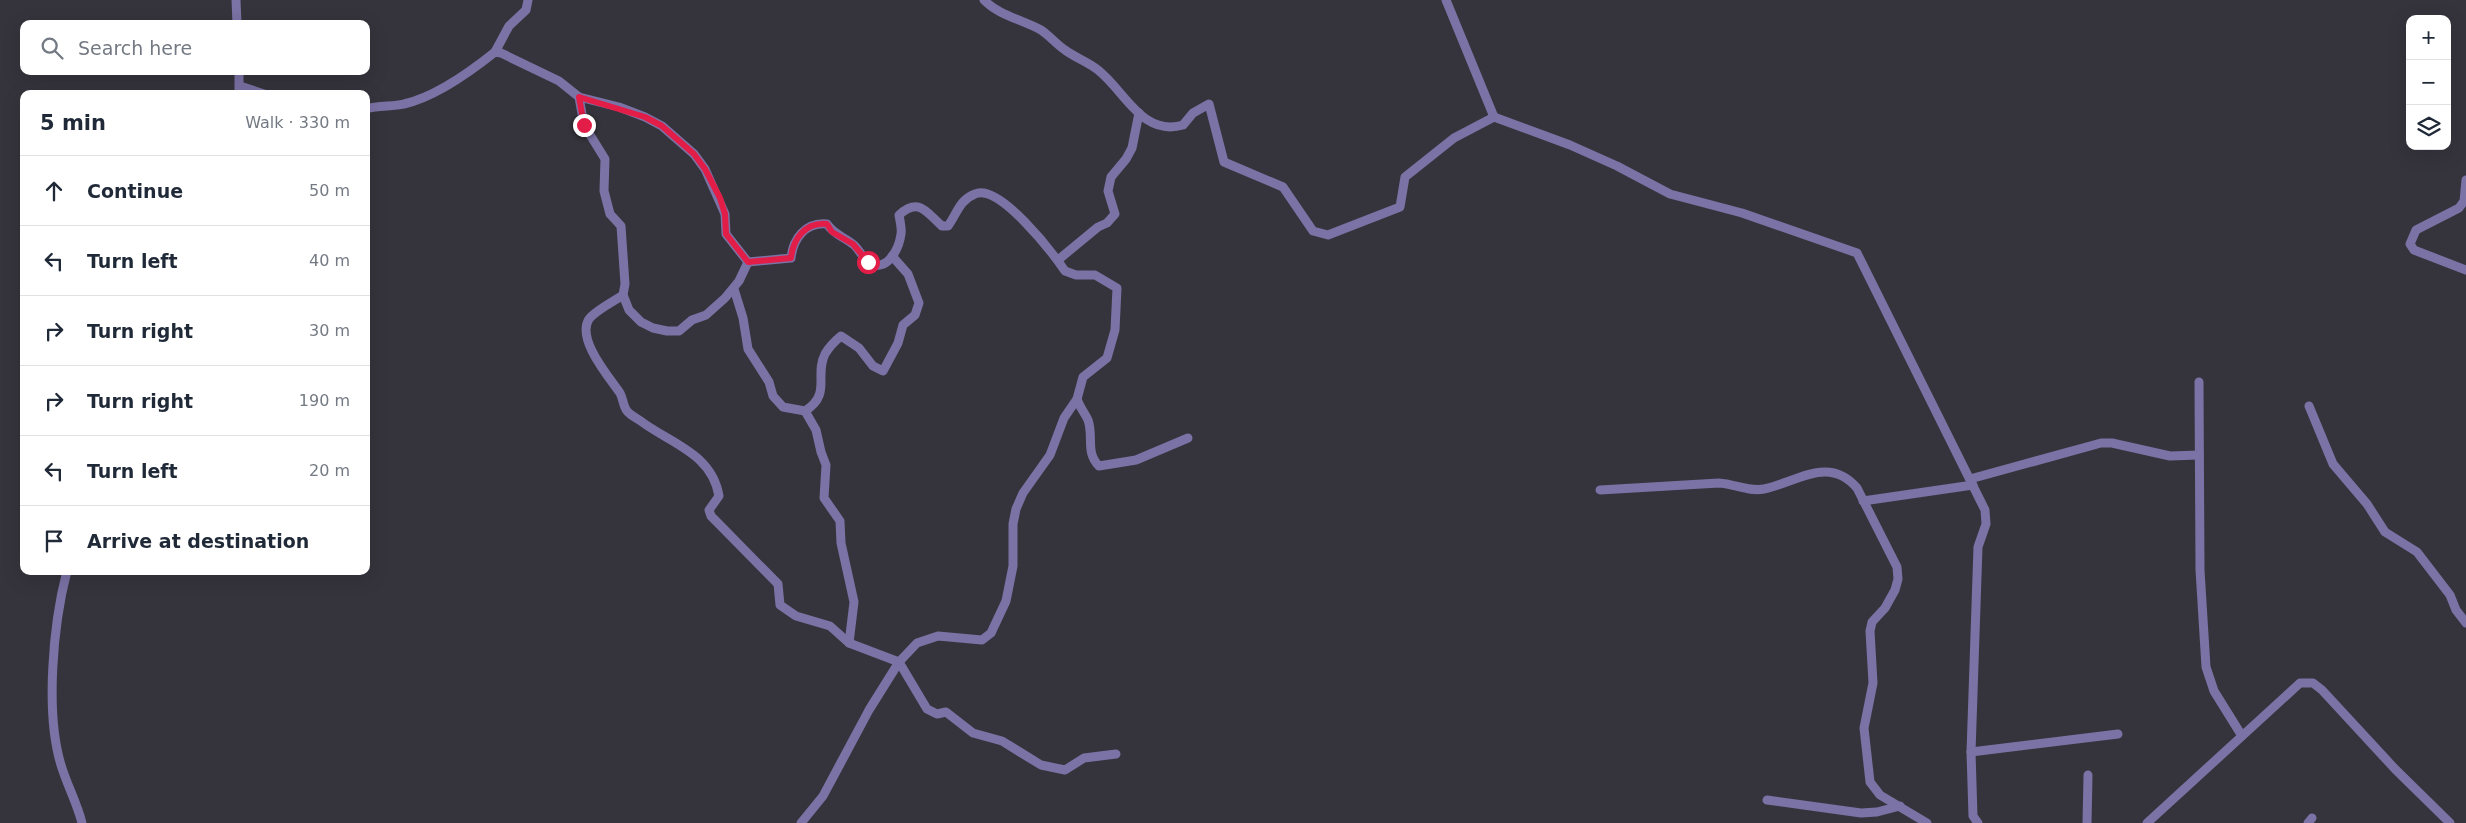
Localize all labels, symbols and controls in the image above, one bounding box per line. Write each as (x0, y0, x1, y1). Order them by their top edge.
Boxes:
map controls (2406, 15, 2451, 150)
button: + (2406, 15, 2451, 60)
search box (20, 20, 370, 75)
icon: search (38, 34, 66, 62)
text: Search here (78, 37, 192, 59)
button: − (2406, 60, 2451, 105)
button: layers (2406, 105, 2451, 150)
text: 5 min (40, 111, 106, 135)
text: Walk · 330 m (245, 113, 350, 132)
route end (573, 114, 596, 137)
icon: ahead (40, 177, 68, 205)
text: Continue (87, 180, 183, 202)
text: 50 m (309, 181, 350, 200)
icon: left (40, 247, 68, 275)
text: Turn left (87, 250, 178, 272)
text: 40 m (309, 251, 350, 270)
route start (857, 251, 880, 274)
icon: right (40, 317, 68, 345)
text: Turn right (87, 320, 193, 342)
text: 30 m (309, 321, 350, 340)
icon: right (40, 387, 68, 415)
text: Turn right (87, 390, 193, 412)
text: 190 m (299, 391, 350, 410)
icon: left (40, 457, 68, 485)
text: Turn left (87, 460, 178, 482)
text: 20 m (309, 461, 350, 480)
icon: arrive (40, 527, 68, 555)
text: Arrive at destination (87, 530, 309, 552)

